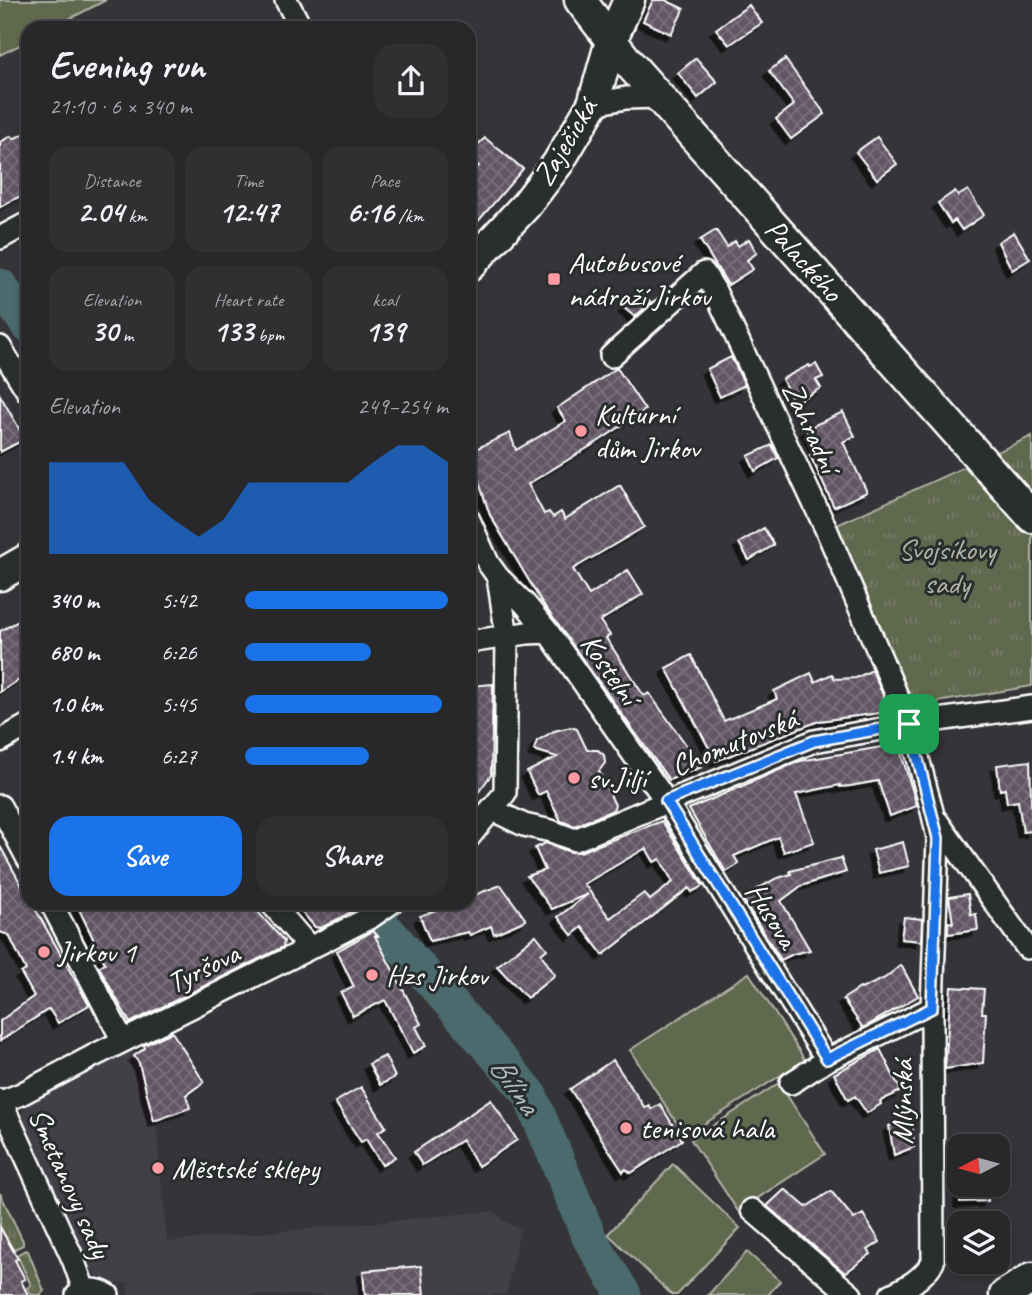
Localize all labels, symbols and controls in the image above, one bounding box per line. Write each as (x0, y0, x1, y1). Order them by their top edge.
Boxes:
text: Evening run (49, 42, 205, 89)
button: share (374, 44, 448, 118)
street label: Zaječická (524, 89, 607, 193)
text: 21:10 · 6 × 340 m (49, 92, 192, 121)
text: Distance (84, 169, 141, 193)
text: Time (234, 169, 263, 193)
text: Pace (370, 169, 399, 193)
text: 2.04 (77, 193, 124, 231)
text: 12:47 (219, 193, 278, 231)
text: 6:16 (346, 193, 394, 231)
text: km (124, 204, 147, 228)
text: /km (394, 204, 423, 228)
street label: Palackého (757, 211, 852, 310)
place label: Autobusové nádraží Jirkov (568, 243, 713, 315)
marker: Autobusové nádraží Jirkov (546, 271, 562, 287)
text: Elevation (83, 288, 141, 312)
text: Heart rate (214, 288, 283, 312)
text: kcal (372, 288, 397, 312)
text: 30 (91, 312, 118, 350)
text: 133 (213, 312, 253, 350)
text: 139 (365, 312, 405, 350)
text: m (118, 323, 133, 347)
text: bpm (253, 323, 284, 347)
street label: Zahradní (774, 376, 851, 484)
text: Elevation (49, 392, 120, 421)
text: 249–254 m (357, 392, 448, 421)
place label: Kulturní dům Jirkov (595, 395, 702, 467)
marker: Kulturní dům Jirkov (573, 423, 589, 439)
park label: Svojsíkovy sady (898, 530, 999, 602)
text: 340 m (49, 586, 99, 615)
text: 5:42 (161, 586, 197, 615)
street label: Kostelní (572, 626, 652, 717)
text: 680 m (49, 638, 99, 667)
text: 6:26 (161, 638, 197, 667)
text: 1.0 km (49, 690, 103, 719)
text: 5:45 (161, 690, 197, 719)
pin (879, 694, 939, 754)
street label: Chomutovská (665, 698, 805, 785)
icon: arrive (890, 705, 928, 743)
text: 1.4 km (49, 742, 103, 771)
text: 6:27 (161, 742, 197, 771)
place label: sv.Jiljí (588, 759, 652, 797)
marker: sv.Jiljí (566, 770, 582, 786)
button: Save (49, 816, 242, 896)
button: Share (256, 816, 448, 896)
street label: Husova (737, 875, 808, 957)
place label: Jirkov 1 (56, 933, 138, 971)
street label: Tyršova (160, 933, 247, 1002)
marker: Jirkov 1 (36, 944, 52, 960)
place label: Hzs Jirkov (386, 956, 490, 994)
marker: Hzs Jirkov (364, 967, 380, 983)
water label: Bílina (481, 1048, 551, 1124)
street label: Mlýnská (883, 1057, 921, 1145)
street label: Smetanovy sady (20, 1102, 121, 1265)
place label: tenisová hala (640, 1109, 776, 1147)
marker: tenisová hala (618, 1120, 634, 1136)
north arrow (947, 1134, 1010, 1197)
map controls (947, 1134, 1010, 1274)
place label: Městské sklepy (172, 1149, 321, 1187)
marker: Městské sklepy (150, 1160, 166, 1176)
button: layers (947, 1211, 1010, 1274)

